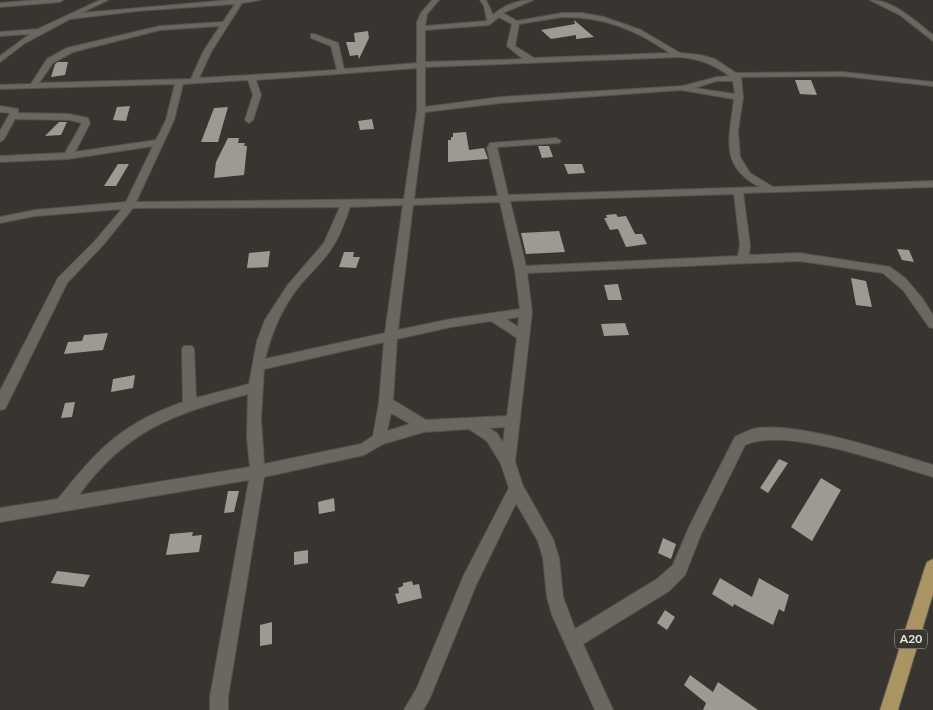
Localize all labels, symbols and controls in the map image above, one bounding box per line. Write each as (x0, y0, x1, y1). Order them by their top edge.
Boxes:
road number: A20 (895, 630, 927, 648)

